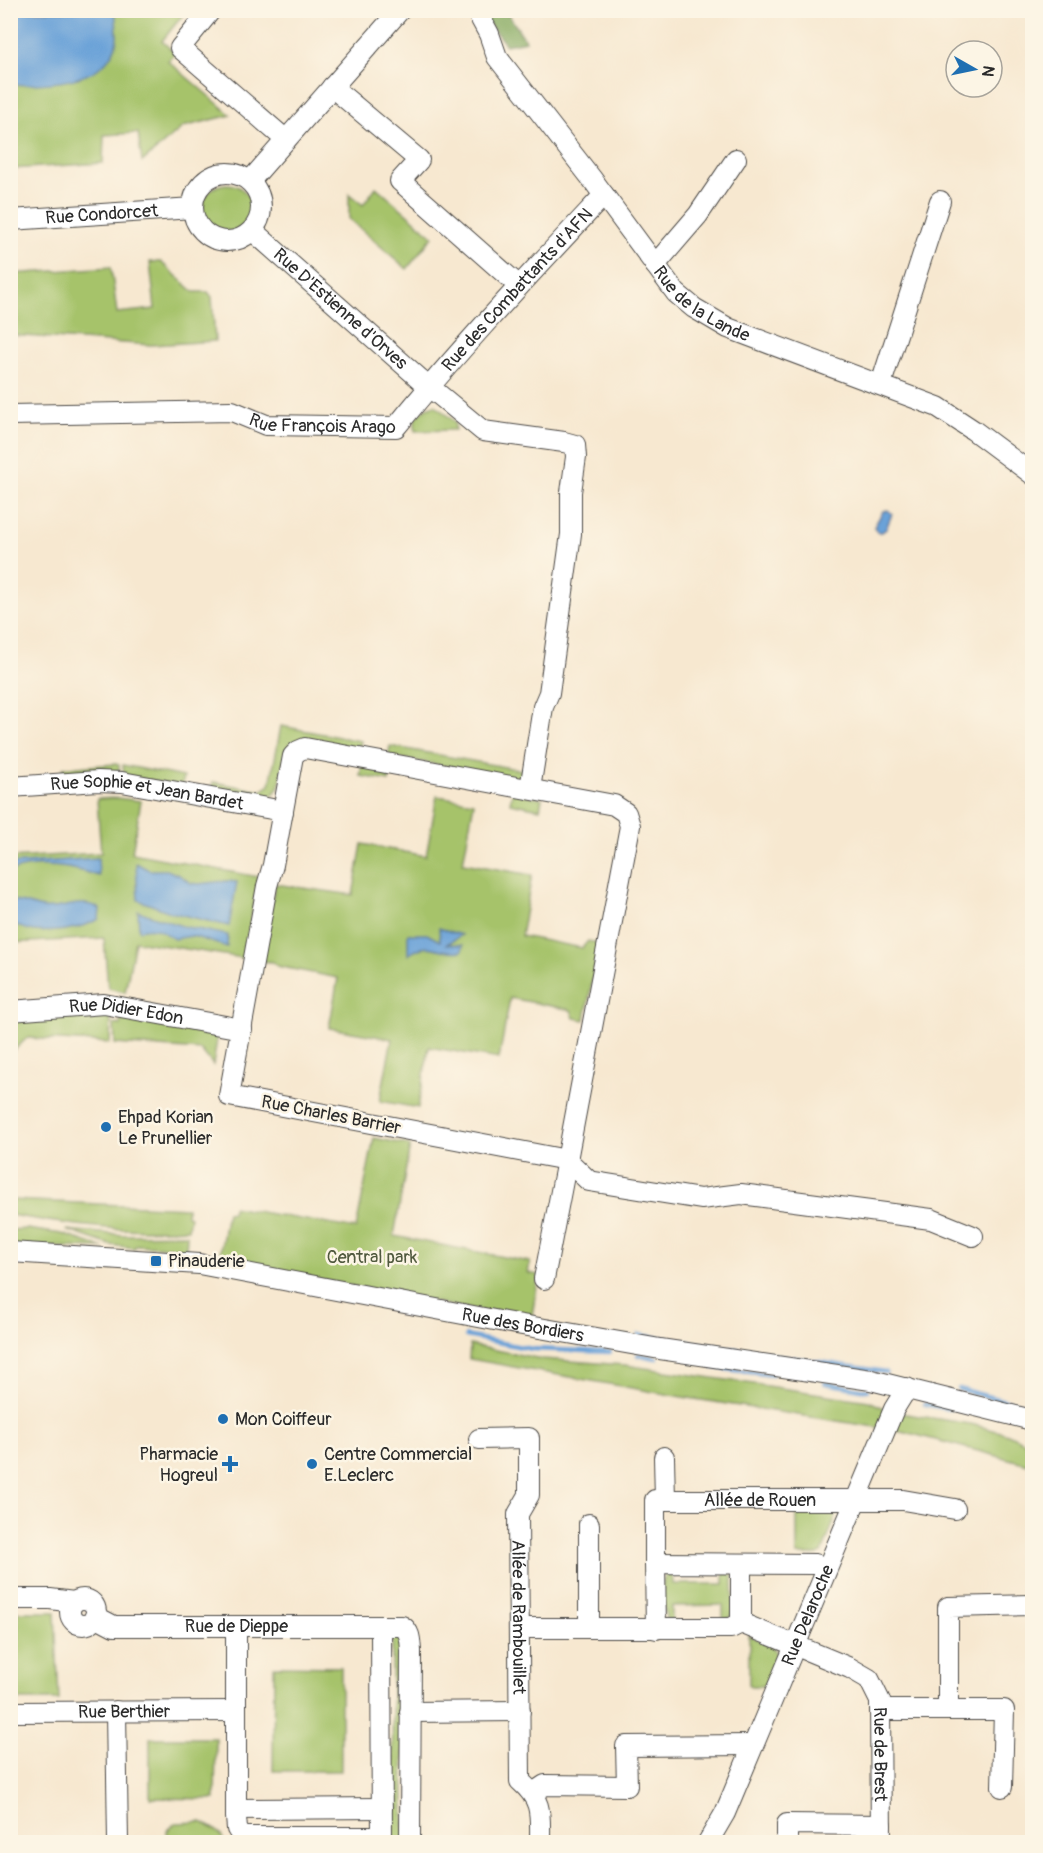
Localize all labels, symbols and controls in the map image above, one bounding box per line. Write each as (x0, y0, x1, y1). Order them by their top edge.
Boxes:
north arrow (944, 39, 1004, 99)
text: N (977, 64, 999, 78)
street label: Rue Condorcet (45, 199, 160, 229)
street label: Rue des Combattants d'AFN (436, 203, 598, 376)
street label: Rue D'Estienne d'Orves (269, 243, 413, 374)
street label: Rue de la Lande (648, 261, 753, 347)
street label: Rue François Arago (246, 408, 396, 438)
street label: Rue Sophie et Jean Bardet (50, 769, 246, 815)
street label: Rue Didier Edon (68, 992, 185, 1030)
street label: Rue Charles Barrier (259, 1090, 403, 1140)
place label: Ehpad Korian Le Prunellier (118, 1106, 214, 1150)
marker: Ehpad Korian Le Prunellier (99, 1120, 113, 1134)
park label: Central park (327, 1246, 418, 1269)
place label: Pinauderie (168, 1250, 245, 1273)
marker: Pinauderie (149, 1254, 163, 1268)
street label: Rue des Bordiers (460, 1303, 586, 1347)
place label: Mon Coiffeur (235, 1408, 332, 1431)
marker: Mon Coiffeur (216, 1412, 230, 1426)
place label: Pharmacie Hogreul (139, 1443, 218, 1487)
place label: Centre Commercial E.Leclerc (324, 1443, 472, 1487)
marker: Pharmacie Hogreul (223, 1457, 237, 1471)
marker: Centre Commercial E.Leclerc (305, 1457, 319, 1471)
street label: Allée de Rouen (704, 1489, 816, 1512)
street label: Allée de Rambouillet (507, 1540, 531, 1695)
street label: Rue Delaroche (776, 1561, 839, 1669)
street label: Rue de Dieppe (185, 1615, 288, 1638)
street label: Rue Berthier (78, 1700, 171, 1723)
street label: Rue de Brest (869, 1707, 892, 1802)

